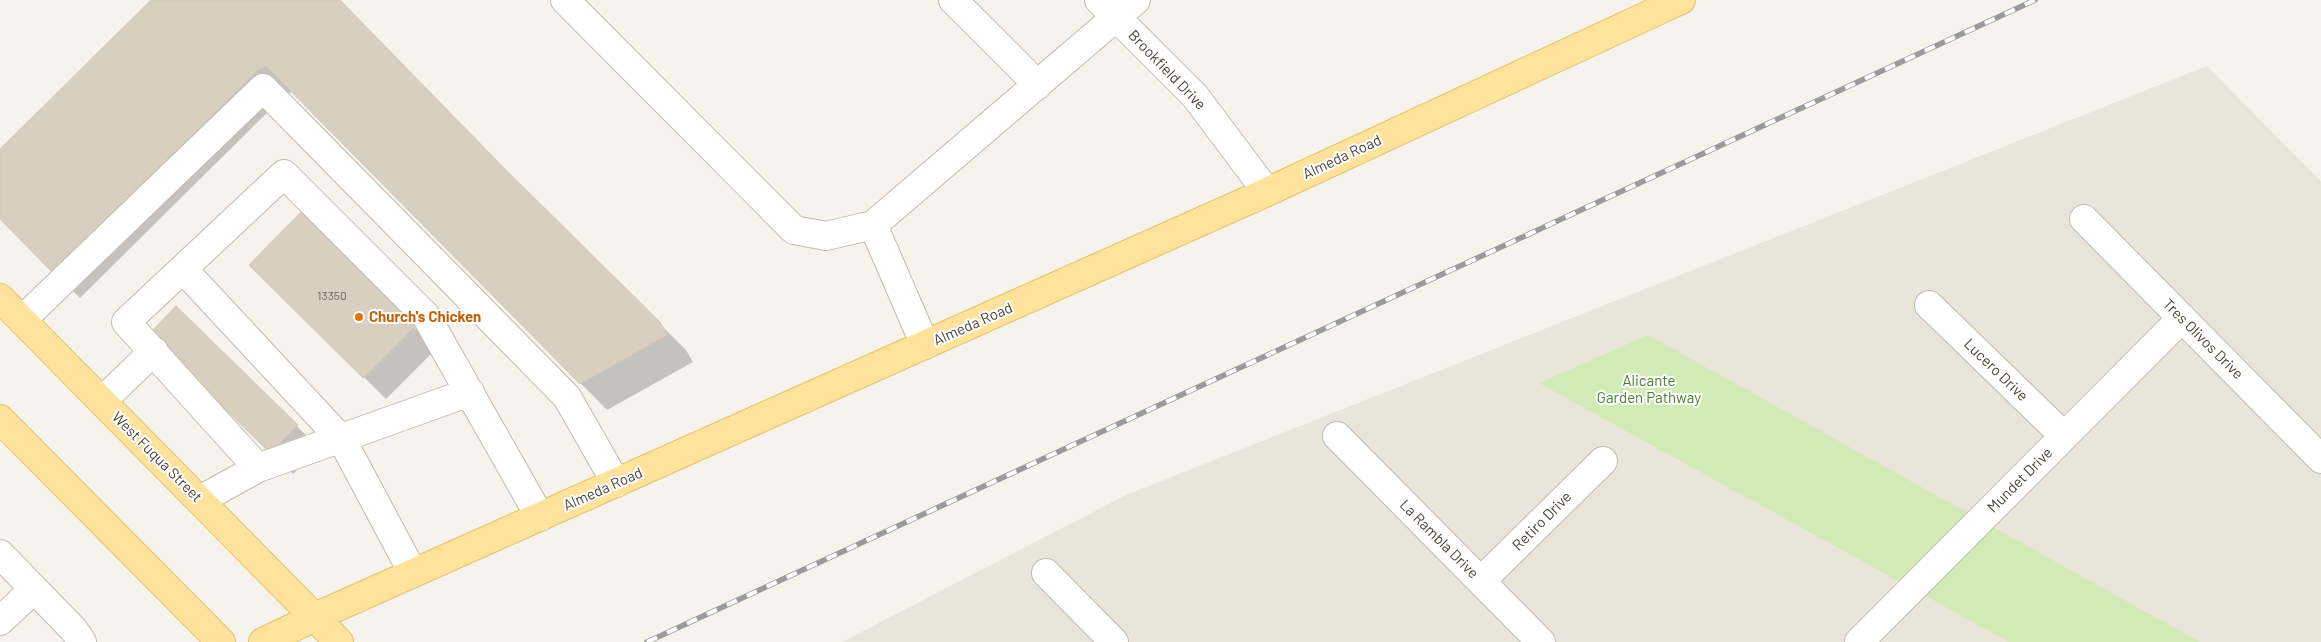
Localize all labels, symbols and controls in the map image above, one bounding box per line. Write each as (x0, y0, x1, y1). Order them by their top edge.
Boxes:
street label: Brookfield Drive (1124, 26, 1210, 114)
street label: Almeda Road (1300, 131, 1384, 183)
house number: 13350 (317, 289, 347, 303)
street label: Tres Olivos Drive (2159, 295, 2247, 383)
street label: Almeda Road (931, 299, 1015, 349)
place label: Church's Chicken (369, 308, 481, 326)
marker: Church's Chicken (353, 311, 365, 323)
street label: Lucero Drive (1960, 335, 2032, 405)
park label: Alicante Garden Pathway (1597, 372, 1701, 407)
street label: West Fuqua Street (108, 408, 206, 506)
street label: Mundet Drive (1984, 444, 2056, 516)
street label: Almeda Road (561, 464, 645, 514)
street label: Retiro Drive (1509, 488, 1575, 554)
street label: La Rambla Drive (1396, 496, 1482, 582)

